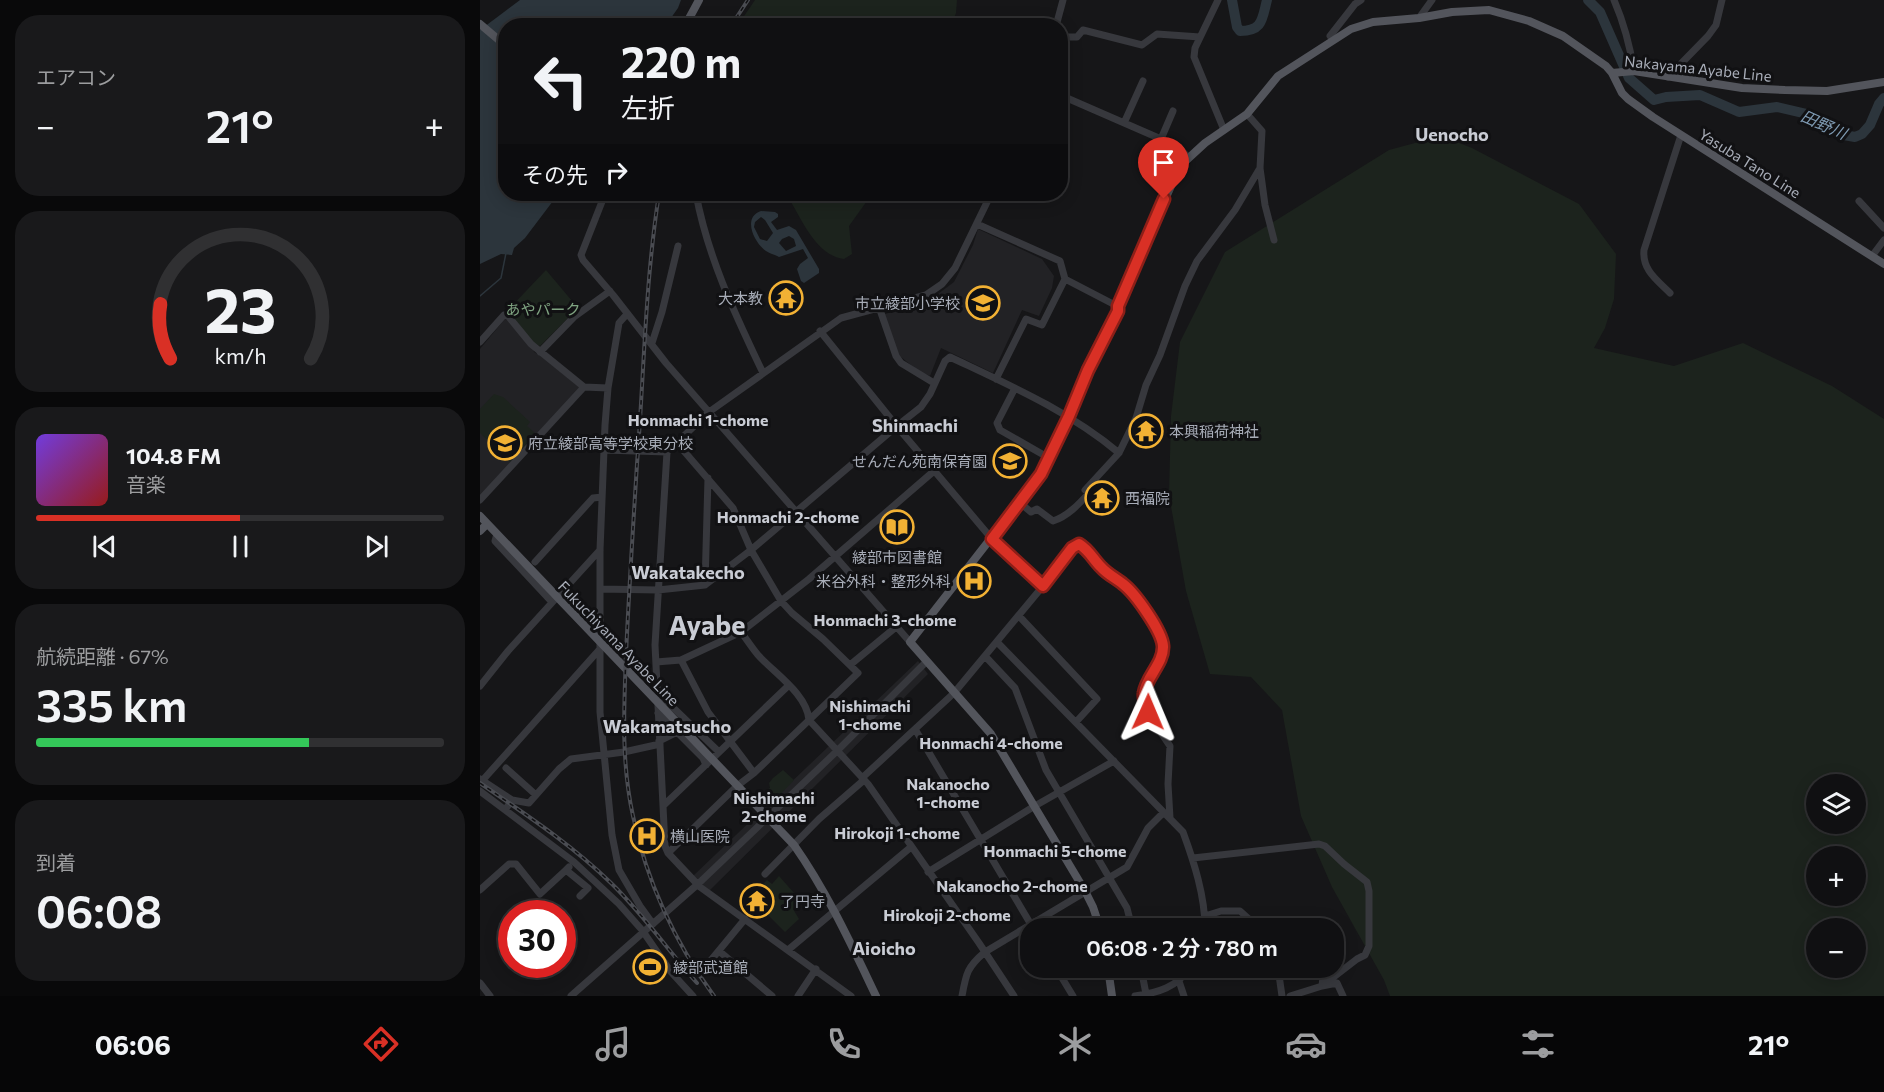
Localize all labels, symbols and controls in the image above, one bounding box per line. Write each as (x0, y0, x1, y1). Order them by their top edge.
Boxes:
text: 220 m (621, 35, 741, 87)
icon: left (522, 42, 600, 120)
street label: Nakayama Ayabe Line (1623, 51, 1773, 85)
text: エアコン (36, 65, 116, 89)
text: 左折 (621, 91, 675, 124)
text: 21° (206, 97, 274, 152)
text: − (36, 104, 55, 145)
text: + (425, 104, 444, 145)
water label: 田野川 (1798, 106, 1852, 143)
district label: Uenocho (1415, 123, 1489, 145)
street label: Yasuba Tano Line (1696, 125, 1804, 202)
pin (1138, 137, 1189, 199)
icon: arrive (1147, 146, 1180, 179)
icon: right (600, 156, 633, 189)
text: その先 (522, 161, 588, 188)
text: 23 (204, 270, 276, 346)
temple icon: 大本教 (768, 280, 804, 316)
school or university icon: 市立綾部小学校 (965, 285, 1001, 321)
place label: 大本教 (718, 289, 763, 307)
place label: 市立綾部小学校 (855, 294, 960, 312)
park label: あやパーク (505, 300, 581, 318)
text: km/h (214, 342, 266, 368)
district label: Honmachi 1-chome (628, 410, 768, 429)
temple icon: 本興稲荷神社 (1128, 413, 1164, 449)
district label: Shinmachi (872, 414, 958, 436)
place label: 本興稲荷神社 (1169, 422, 1259, 440)
school or university icon: 府立綾部高等学校東分校 (487, 425, 523, 461)
place label: 府立綾部高等学校東分校 (528, 434, 693, 452)
text: 104.8 FM (126, 442, 221, 469)
school or university icon: せんだん苑南保育園 (992, 443, 1028, 479)
place label: せんだん苑南保育園 (852, 452, 987, 470)
text: 音楽 (126, 472, 166, 496)
temple icon: 西福院 (1084, 480, 1120, 516)
place label: 西福院 (1125, 489, 1170, 507)
district label: Honmachi 2-chome (717, 507, 859, 526)
library icon: 綾部市図書館 (879, 509, 915, 545)
icon: previous (88, 530, 121, 563)
icon: pause (224, 530, 257, 563)
icon: next (360, 530, 393, 563)
place label: 綾部市図書館 (852, 548, 942, 566)
district label: Wakatakecho (631, 561, 745, 583)
hospital icon: 米谷外科・整形外科 (956, 563, 992, 599)
place label: 米谷外科・整形外科 (816, 572, 951, 590)
street label: Fukuchiyama Ayabe Line (555, 577, 683, 709)
district label: Ayabe (668, 608, 746, 641)
district label: Honmachi 3-chome (814, 610, 956, 629)
text: 航続距離 · 67% (36, 644, 169, 668)
text: 335 km (36, 676, 187, 731)
position arrow (1116, 680, 1180, 744)
district label: Nishimachi 1-chome (829, 696, 911, 733)
district label: Wakamatsucho (603, 715, 731, 737)
district label: Honmachi 4-chome (919, 733, 1063, 752)
district label: Nakanocho 1-chome (906, 774, 990, 811)
map controls (1806, 774, 1866, 978)
button: layers (1806, 774, 1866, 834)
district label: Nishimachi 2-chome (733, 788, 815, 825)
hospital icon: 横山医院 (629, 818, 665, 854)
district label: Hirokoji 1-chome (834, 823, 960, 842)
place label: 横山医院 (670, 827, 730, 845)
district label: Honmachi 5-chome (984, 841, 1126, 860)
button: + (1806, 846, 1866, 906)
text: 到着 (36, 850, 76, 874)
district label: Nakanocho 2-chome (936, 876, 1088, 895)
text: 06:08 (36, 882, 162, 937)
temple icon: 了円寺 (739, 883, 775, 919)
place label: 了円寺 (780, 892, 825, 910)
speed limit sign: 30 (498, 900, 576, 978)
district label: Hirokoji 2-chome (883, 905, 1011, 924)
button: − (1806, 918, 1866, 978)
text: 06:08 · 2 分 · 780 m (1086, 934, 1278, 961)
district label: Aioicho (852, 937, 916, 959)
sports icon: 綾部武道館 (632, 949, 668, 985)
place label: 綾部武道館 (673, 958, 748, 976)
icon: directions (360, 1023, 402, 1065)
icon: music (592, 1023, 634, 1065)
icon: phone (823, 1023, 865, 1065)
icon: climate (1054, 1023, 1096, 1065)
icon: car (1285, 1023, 1327, 1065)
icon: filters (1517, 1023, 1559, 1065)
text: 06:06 (95, 1028, 171, 1061)
text: 21° (1748, 1028, 1789, 1061)

